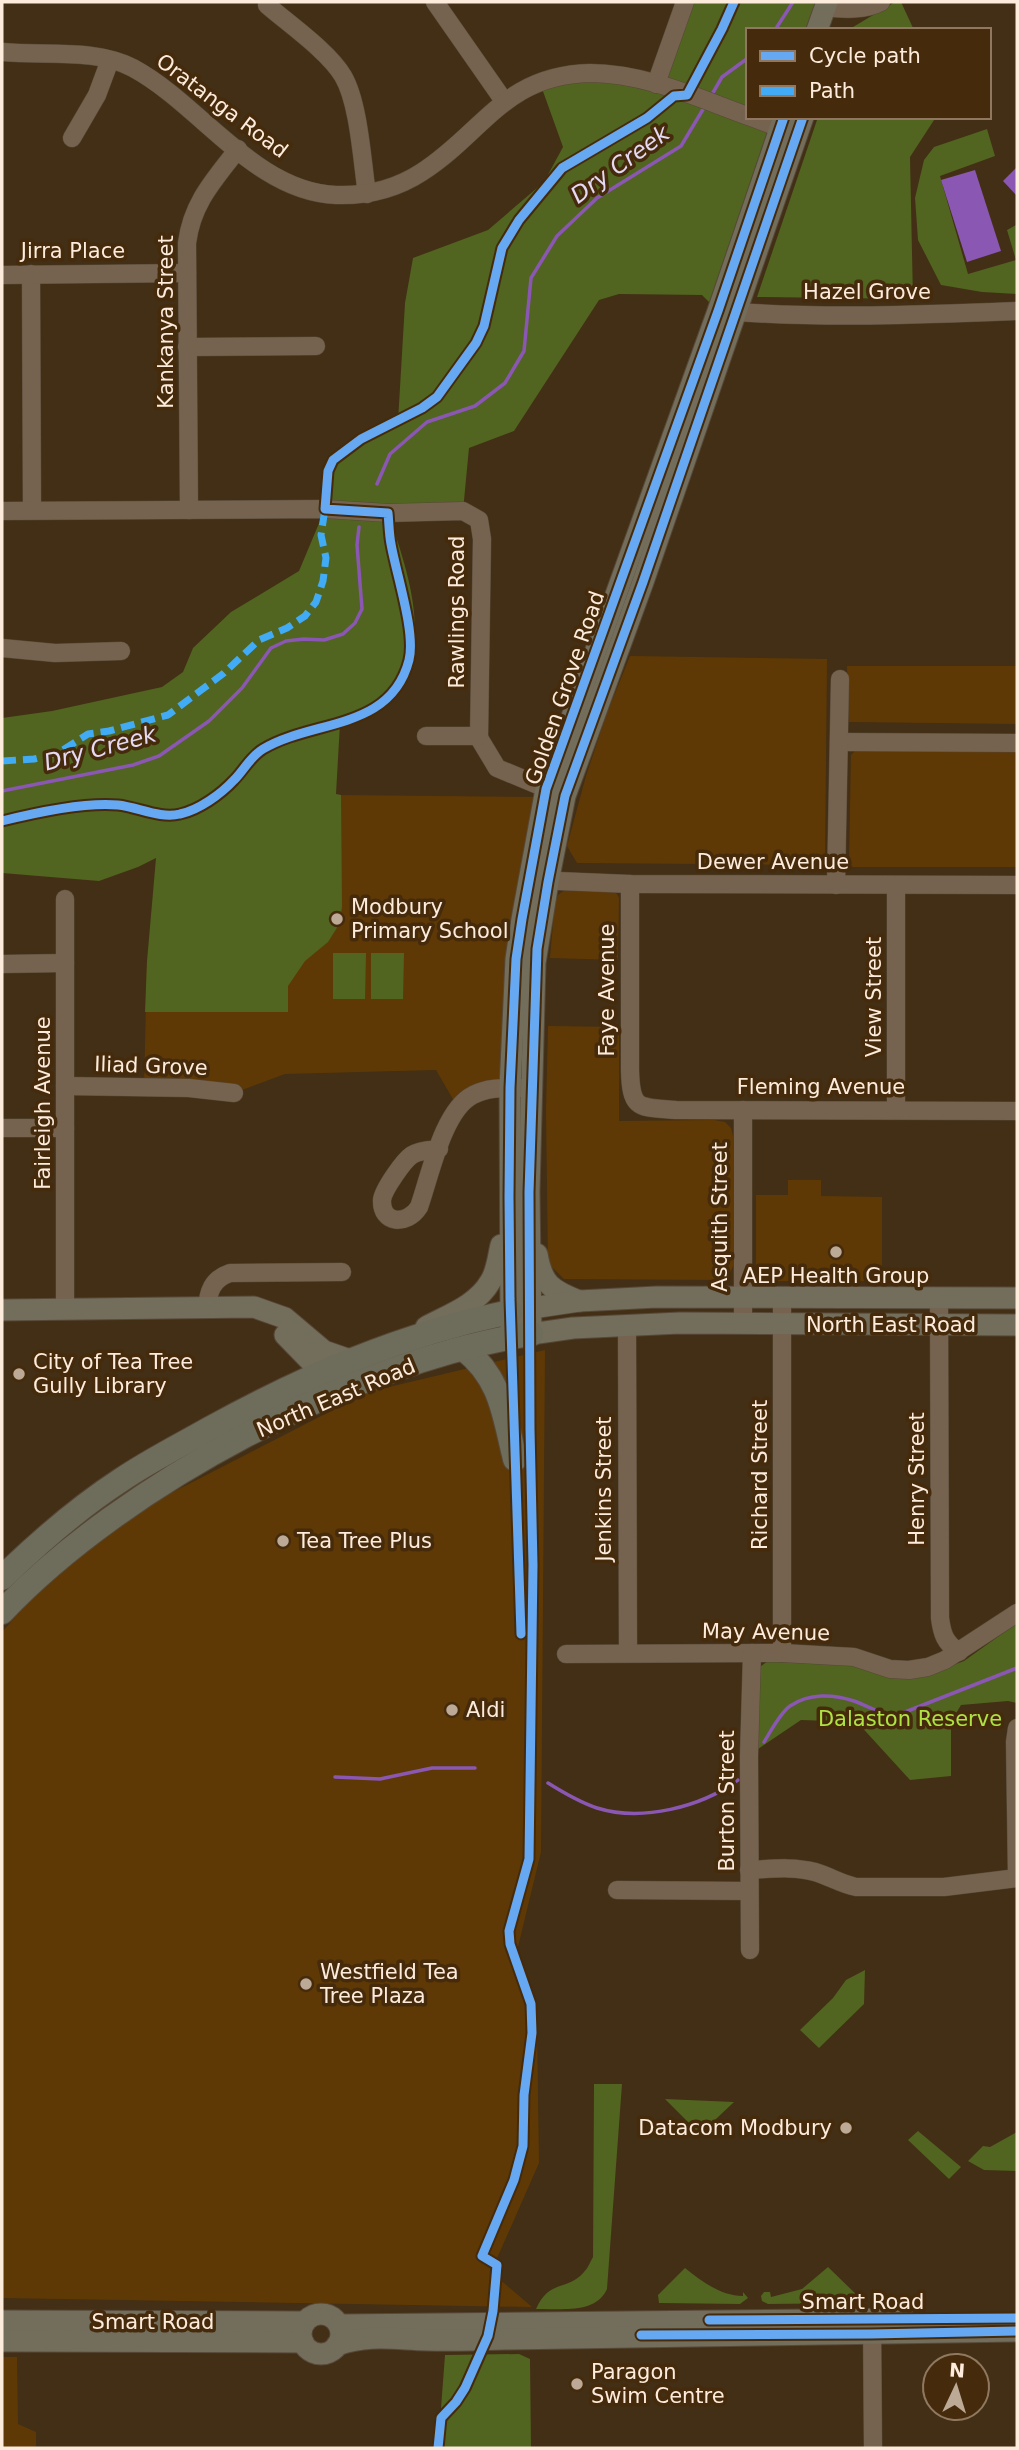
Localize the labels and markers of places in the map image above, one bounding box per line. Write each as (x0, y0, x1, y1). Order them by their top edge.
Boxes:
place label: Modbury Primary School (351, 895, 509, 943)
marker: Modbury Primary School (329, 911, 345, 927)
marker: AEP Health Group (828, 1244, 844, 1260)
place label: AEP Health Group (743, 1264, 929, 1288)
place label: City of Tea Tree Gully Library (33, 1350, 193, 1398)
marker: City of Tea Tree Gully Library (11, 1366, 27, 1382)
place label: Tea Tree Plus (296, 1529, 432, 1553)
marker: Tea Tree Plus (275, 1533, 291, 1549)
place label: Aldi (466, 1698, 505, 1722)
marker: Aldi (444, 1702, 460, 1718)
place label: Westfield Tea Tree Plaza (319, 1960, 459, 2008)
marker: Westfield Tea Tree Plaza (298, 1976, 314, 1992)
place label: Datacom Modbury (638, 2116, 832, 2140)
marker: Datacom Modbury (838, 2120, 854, 2136)
place label: Paragon Swim Centre (591, 2360, 725, 2408)
marker: Paragon Swim Centre (569, 2376, 585, 2392)

